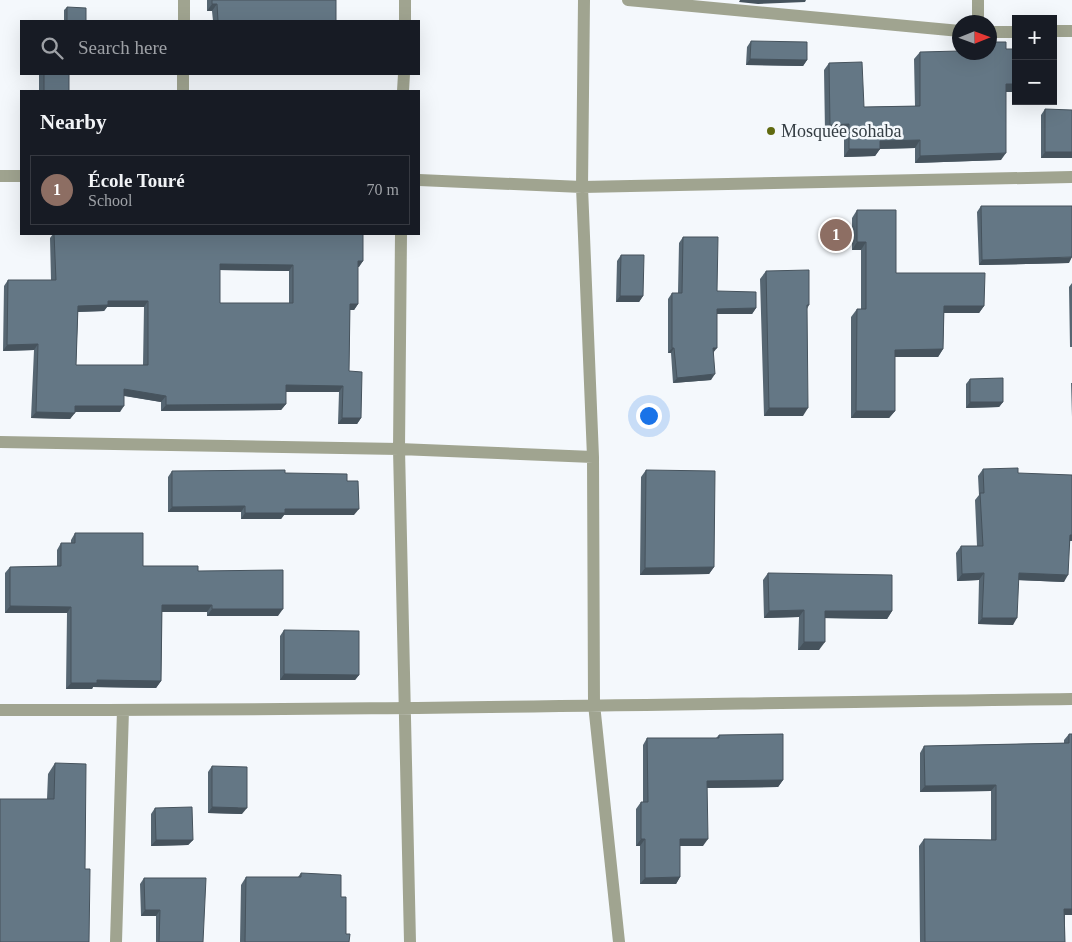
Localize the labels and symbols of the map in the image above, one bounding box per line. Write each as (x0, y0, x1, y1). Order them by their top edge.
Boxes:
north arrow (952, 15, 997, 60)
place label: Mosquée sohaba (781, 121, 901, 141)
marker: Mosquée sohaba (765, 125, 777, 137)
pin: 1 (820, 216, 852, 254)
your location (636, 403, 662, 429)

